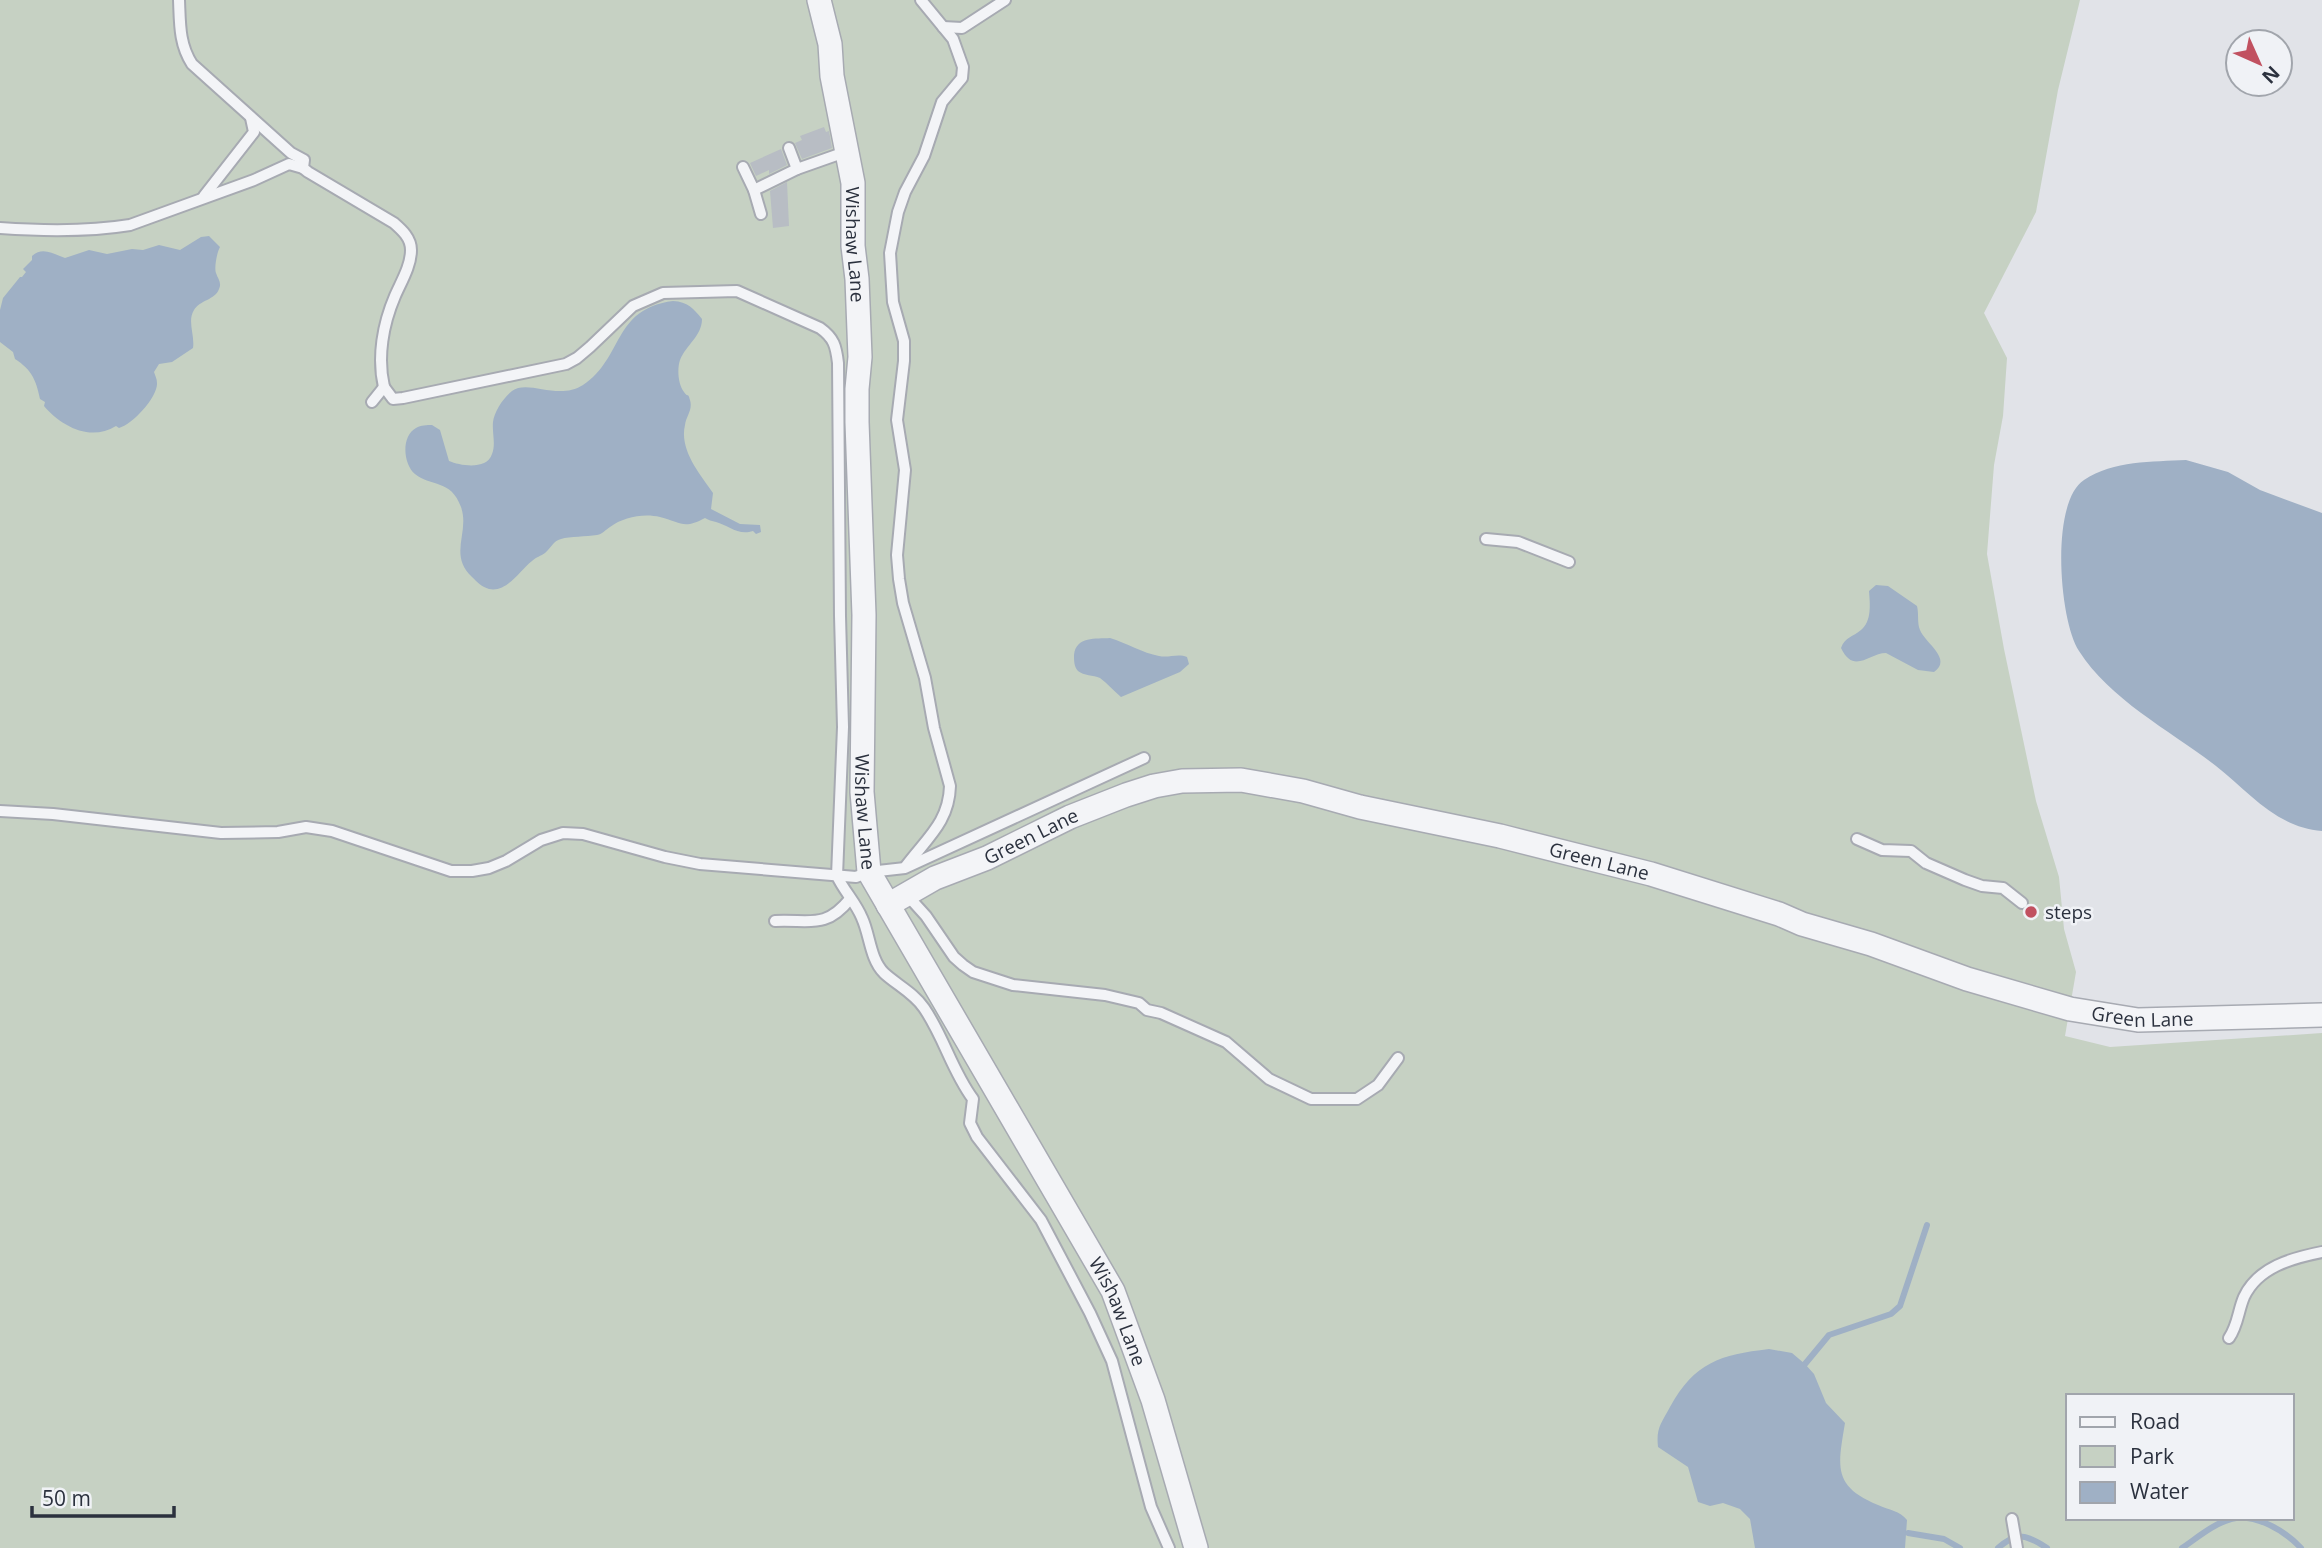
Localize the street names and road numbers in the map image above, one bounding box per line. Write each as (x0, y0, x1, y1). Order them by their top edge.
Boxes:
street label: Wishaw Lane (839, 186, 871, 303)
street label: Wishaw Lane (849, 754, 882, 871)
street label: Green Lane (979, 802, 1082, 871)
street label: Green Lane (1546, 836, 1652, 886)
street label: Green Lane (2090, 1000, 2194, 1033)
street label: Wishaw Lane (1083, 1252, 1152, 1369)

